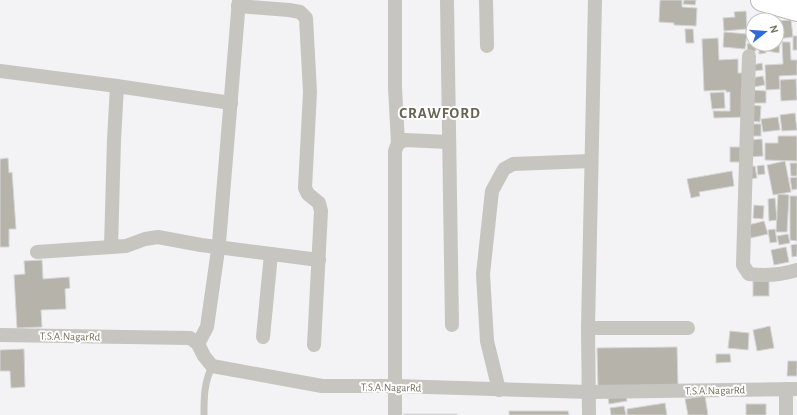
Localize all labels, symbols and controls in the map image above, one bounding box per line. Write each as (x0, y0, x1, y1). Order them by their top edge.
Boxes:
north arrow (745, 12, 785, 52)
text: N (768, 24, 780, 34)
district label: CRAWFORD (399, 106, 481, 121)
street label: T.S.A.NagarRd (40, 330, 101, 343)
street label: T.S.A.NagarRd (361, 381, 422, 394)
street label: T.S.A.NagarRd (685, 384, 746, 397)

